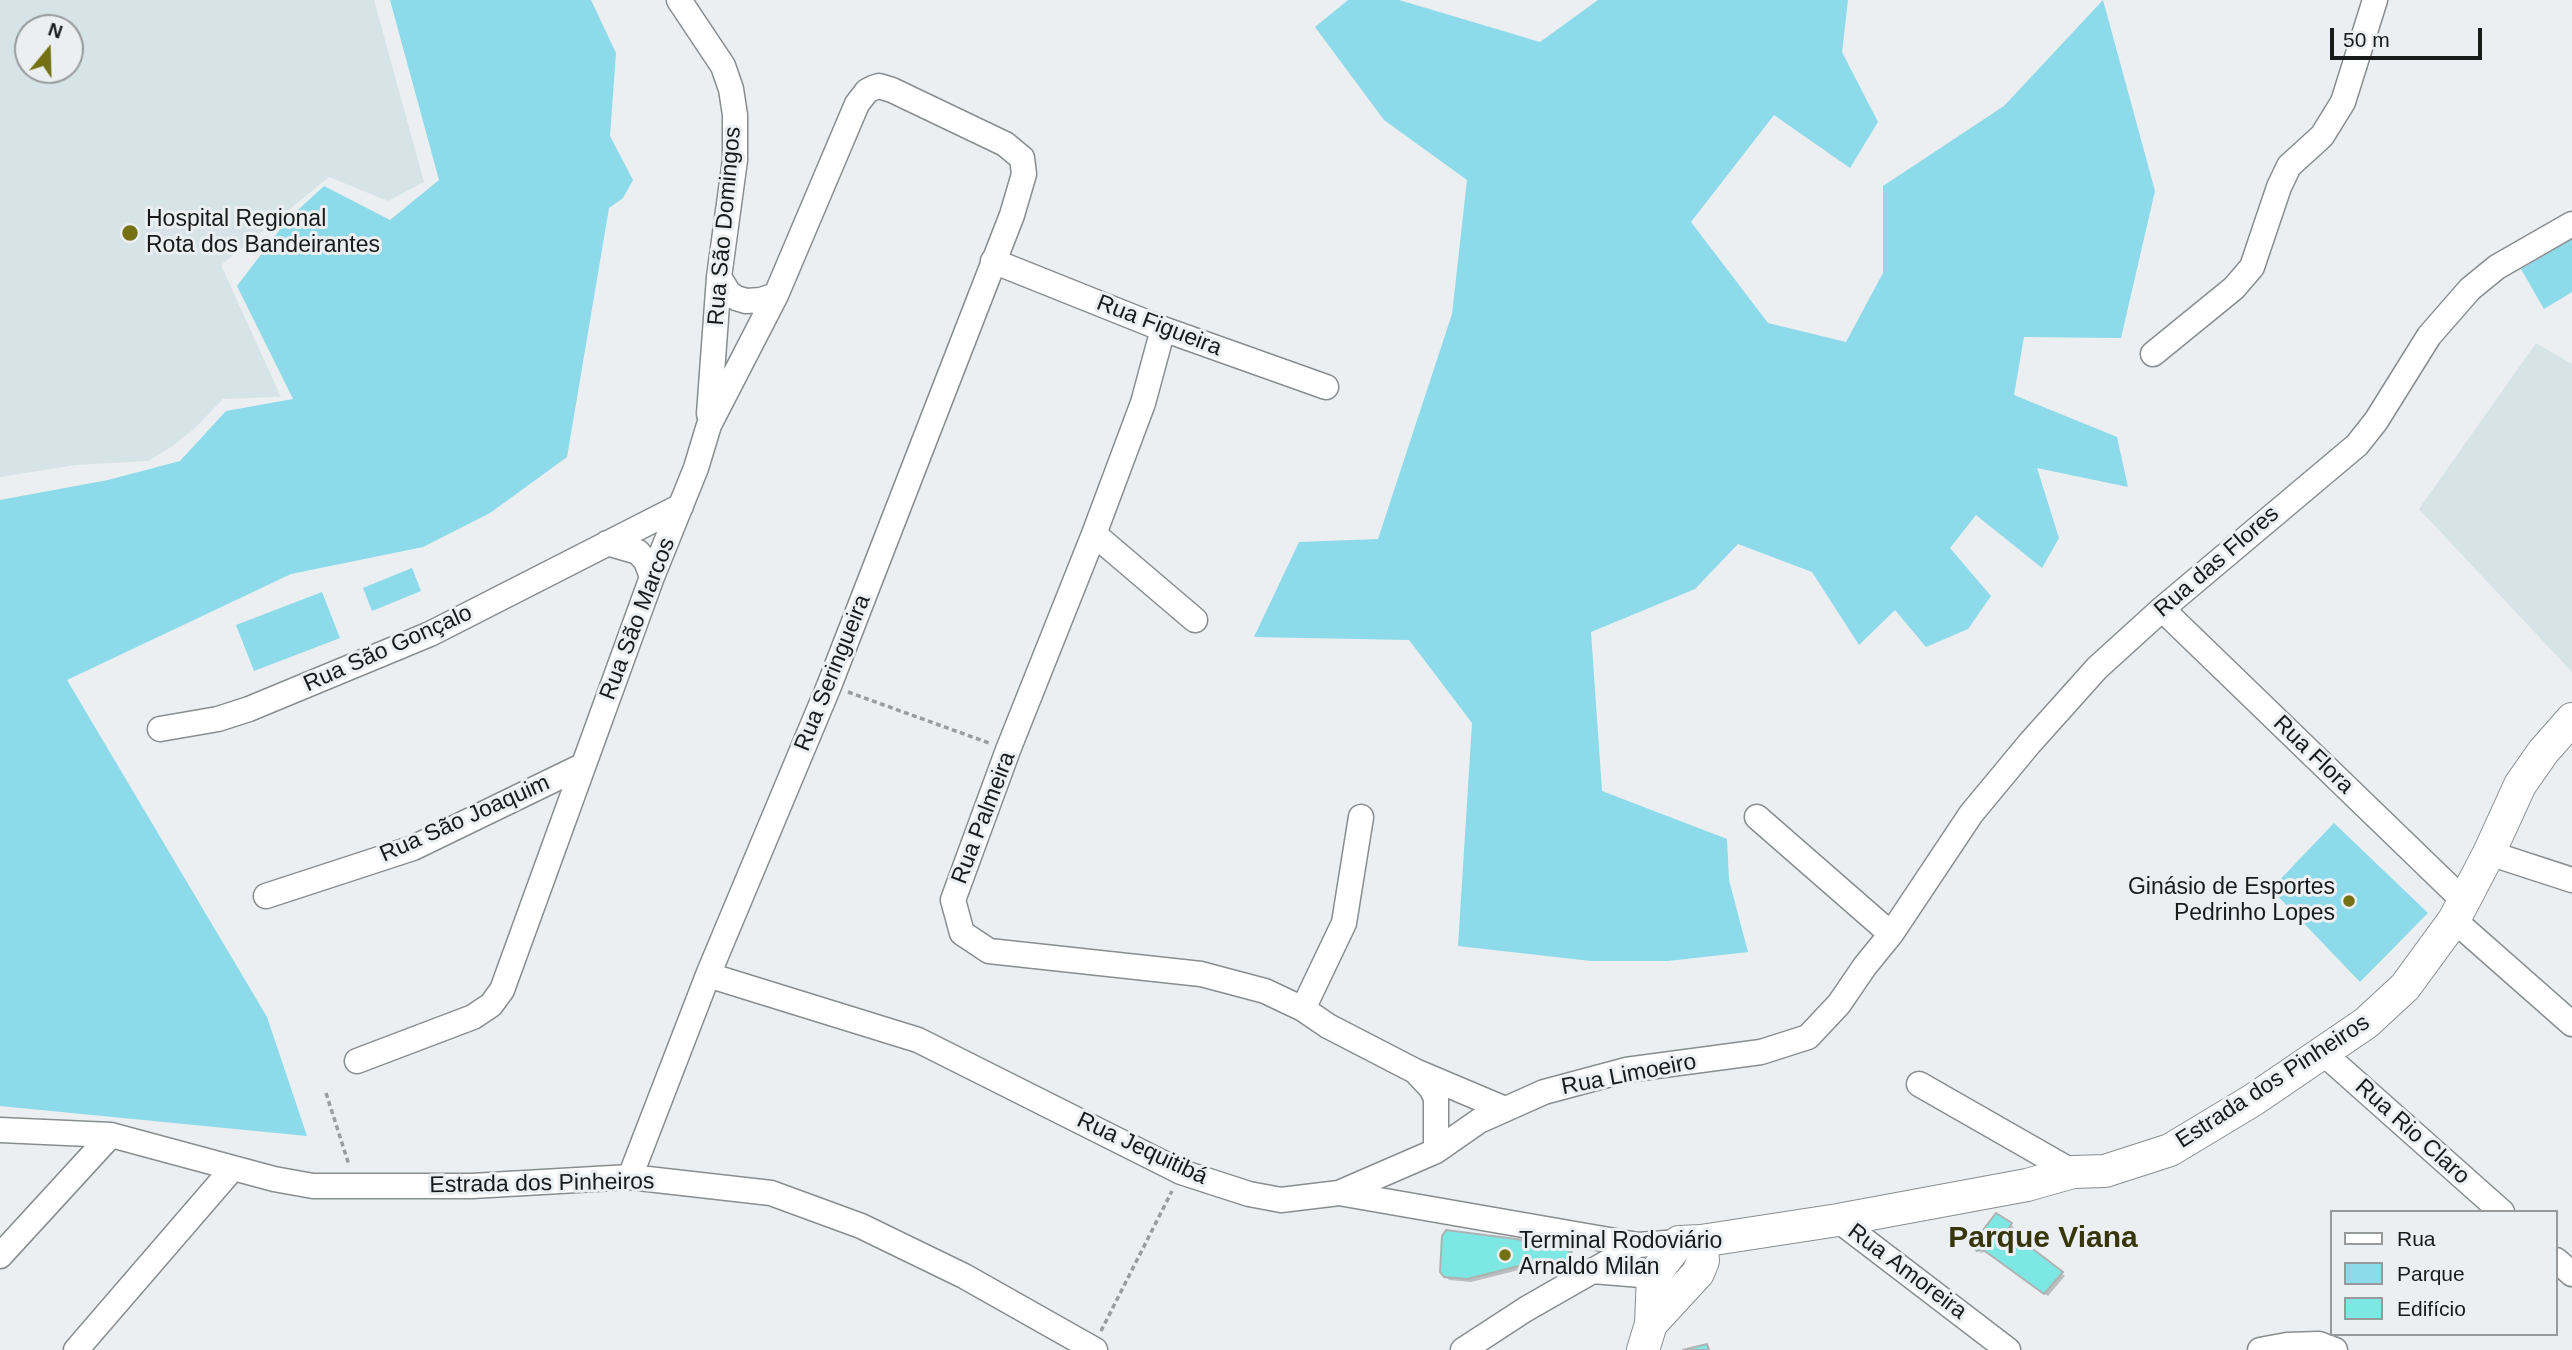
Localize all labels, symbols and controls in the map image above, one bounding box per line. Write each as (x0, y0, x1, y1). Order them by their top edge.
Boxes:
north arrow (14, 14, 84, 84)
scale bar (2334, 14, 2486, 58)
text: N (45, 18, 65, 43)
text: 50 m (2343, 28, 2390, 51)
street label: Rua São Domingos (703, 125, 747, 327)
place label: Hospital Regional Rota dos Bandeirantes (146, 206, 380, 260)
marker: Hospital Regional Rota dos Bandeirantes (120, 223, 140, 243)
street label: Rua Figueira (1093, 290, 1225, 362)
street label: Rua das Flores (2149, 500, 2285, 624)
street label: Rua São Marcos (594, 534, 682, 704)
street label: Rua Seringueira (789, 591, 877, 755)
street label: Rua São Gonçalo (299, 599, 477, 699)
street label: Rua Flora (2267, 710, 2359, 800)
street label: Rua Palmeira (946, 748, 1022, 888)
street label: Rua São Joaquim (376, 769, 554, 869)
place label: Ginásio de Esportes Pedrinho Lopes (2128, 874, 2335, 928)
marker: Ginásio de Esportes Pedrinho Lopes (2341, 893, 2357, 909)
street label: Estrada dos Pinheiros (2171, 1009, 2375, 1155)
street label: Rua Limoeiro (1559, 1048, 1699, 1102)
street label: Rua Rio Claro (2349, 1073, 2475, 1191)
street label: Rua Jequitibá (1072, 1107, 1212, 1191)
street label: Estrada dos Pinheiros (429, 1168, 655, 1200)
legend (2330, 1210, 2558, 1336)
street label: Rua Amoreira (1842, 1218, 1972, 1326)
district label: Parque Viana (1948, 1221, 2138, 1257)
text: Rua (2397, 1227, 2436, 1250)
place label: Terminal Rodoviário Arnaldo Milan (1519, 1228, 1722, 1282)
marker: Terminal Rodoviário Arnaldo Milan (1497, 1247, 1513, 1263)
text: Parque (2397, 1262, 2465, 1285)
text: Edifício (2397, 1297, 2466, 1320)

